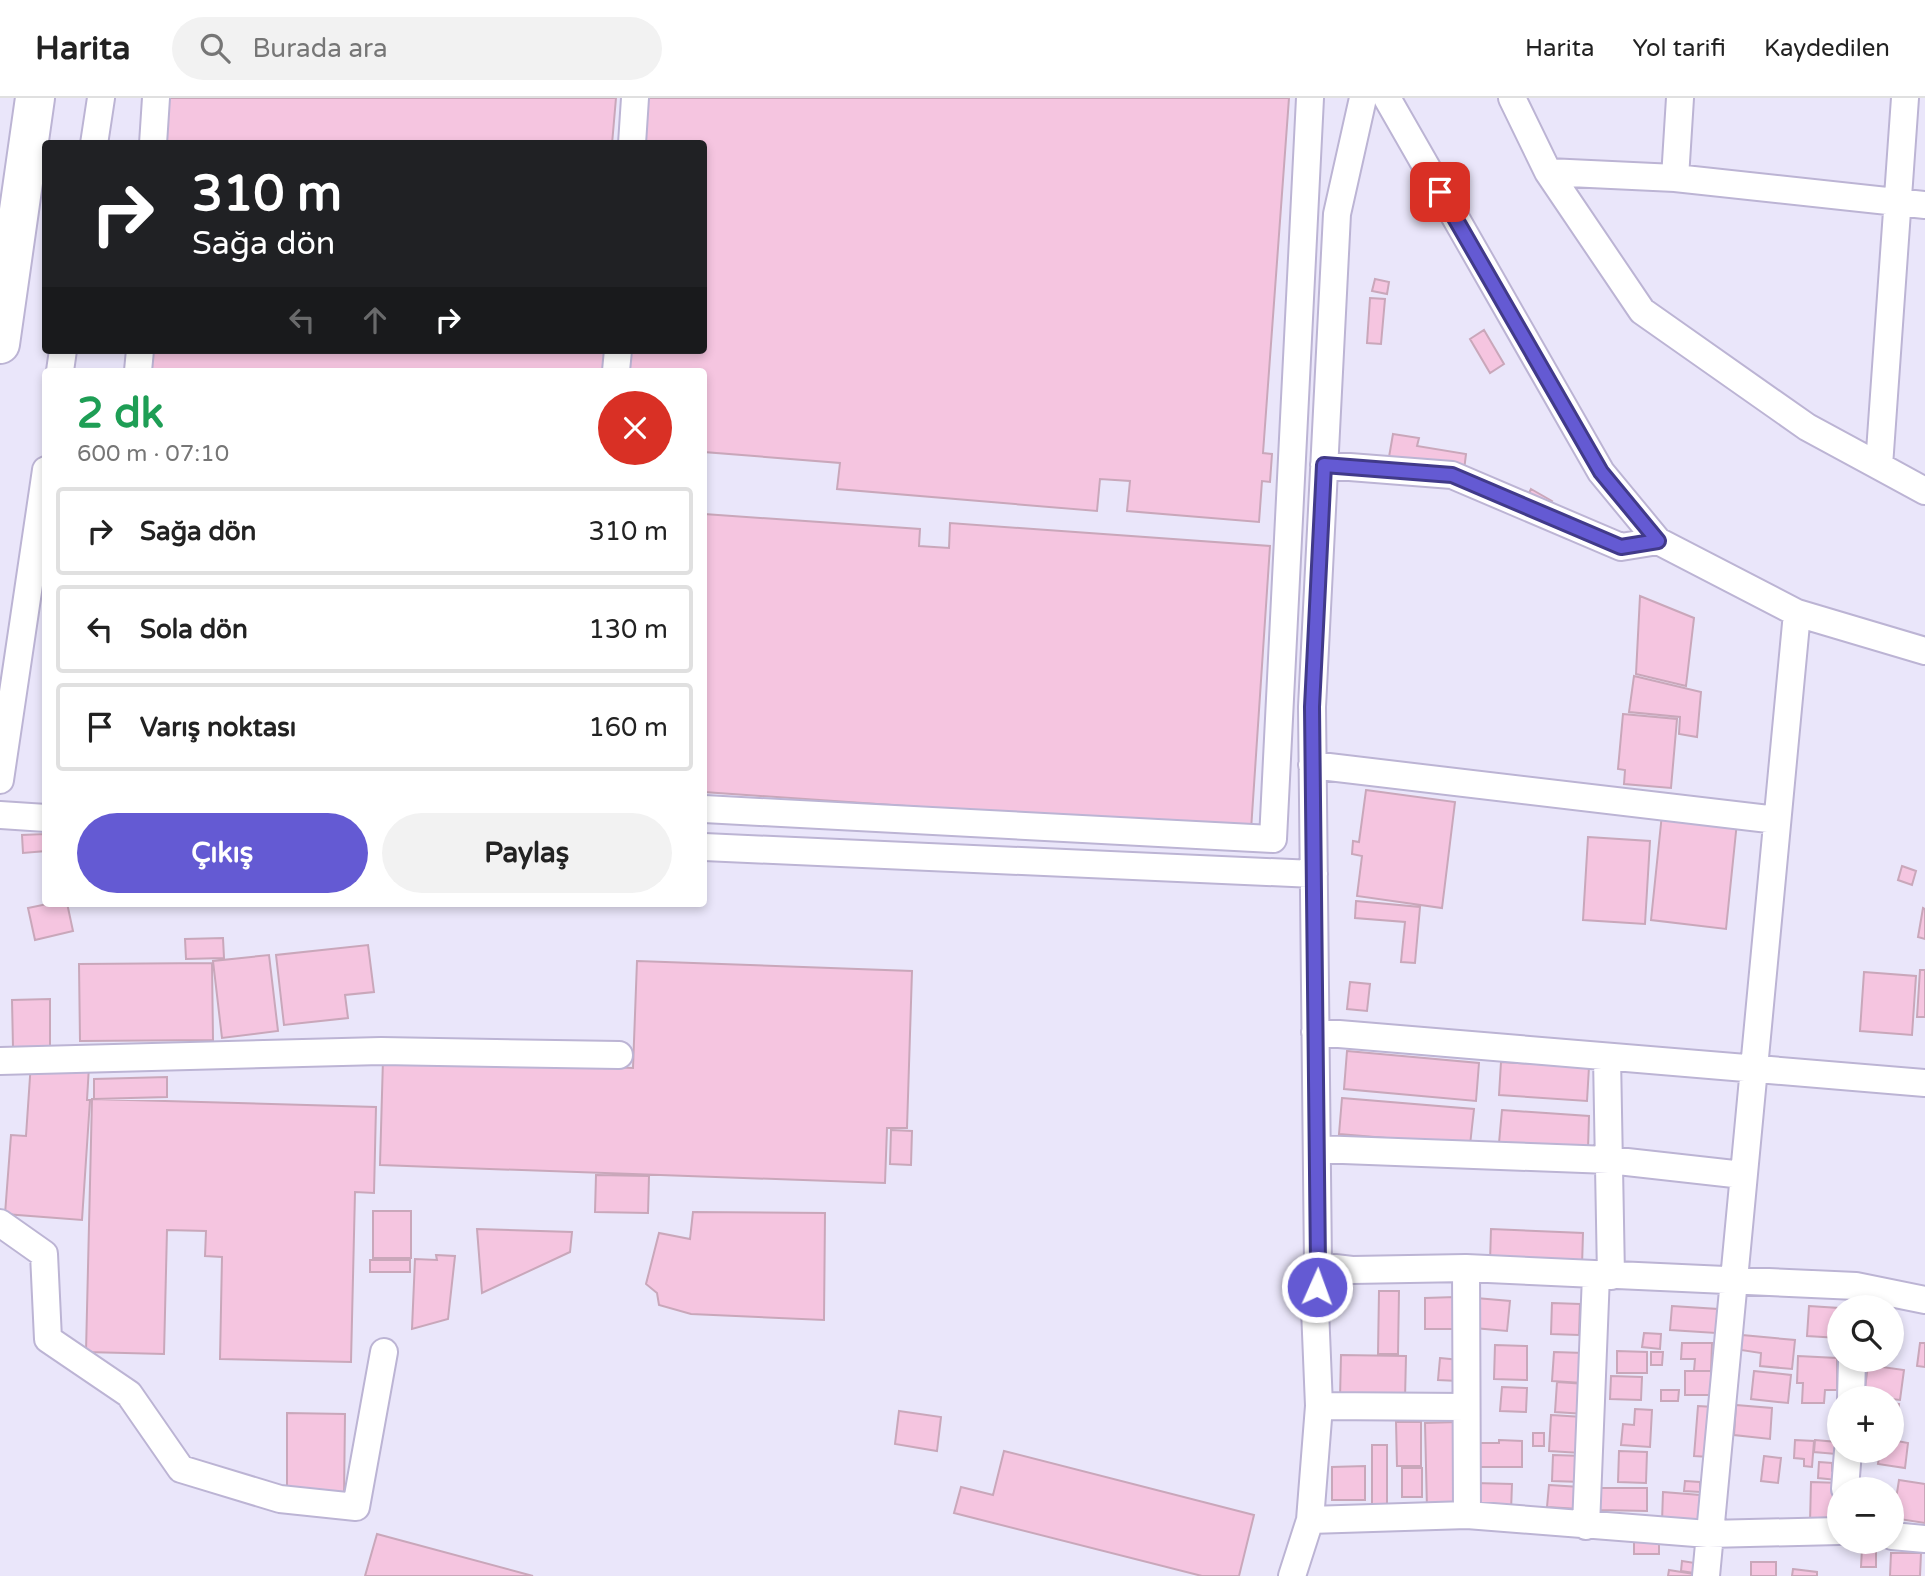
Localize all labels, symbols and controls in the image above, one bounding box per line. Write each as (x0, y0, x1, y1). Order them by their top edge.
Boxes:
search box (172, 17, 662, 80)
text: Harita (35, 29, 130, 68)
icon: search (196, 29, 234, 67)
text: Burada ara (252, 33, 388, 64)
text: Harita (1525, 34, 1594, 63)
text: Yol tarifi (1632, 34, 1726, 63)
text: Kaydedilen (1764, 34, 1890, 63)
pin (1410, 162, 1470, 222)
text: 310 m (192, 165, 342, 224)
icon: right (77, 168, 168, 259)
icon: arrive (1421, 173, 1459, 211)
text: Sağa dön (192, 225, 335, 263)
icon: left (283, 301, 321, 339)
icon: ahead (356, 301, 394, 339)
icon: right (429, 301, 467, 339)
text: 2 dk (77, 388, 164, 439)
button: close (598, 391, 672, 465)
text: 600 m · 07:10 (77, 440, 229, 468)
icon: right (81, 512, 119, 550)
text: Sağa dön (140, 516, 256, 547)
text: 310 m (588, 516, 668, 547)
icon: left (81, 610, 119, 648)
text: Sola dön (140, 614, 248, 645)
text: 130 m (588, 614, 668, 645)
icon: arrive (81, 708, 119, 746)
text: Varış noktası (140, 712, 296, 743)
text: 160 m (588, 712, 668, 743)
button: Çıkış (77, 813, 368, 893)
button: Paylaş (382, 813, 672, 893)
position arrow (1280, 1250, 1354, 1324)
map controls (1827, 1295, 1904, 1554)
button: search (1827, 1295, 1904, 1372)
button: + (1827, 1386, 1904, 1463)
button: − (1827, 1477, 1904, 1554)

